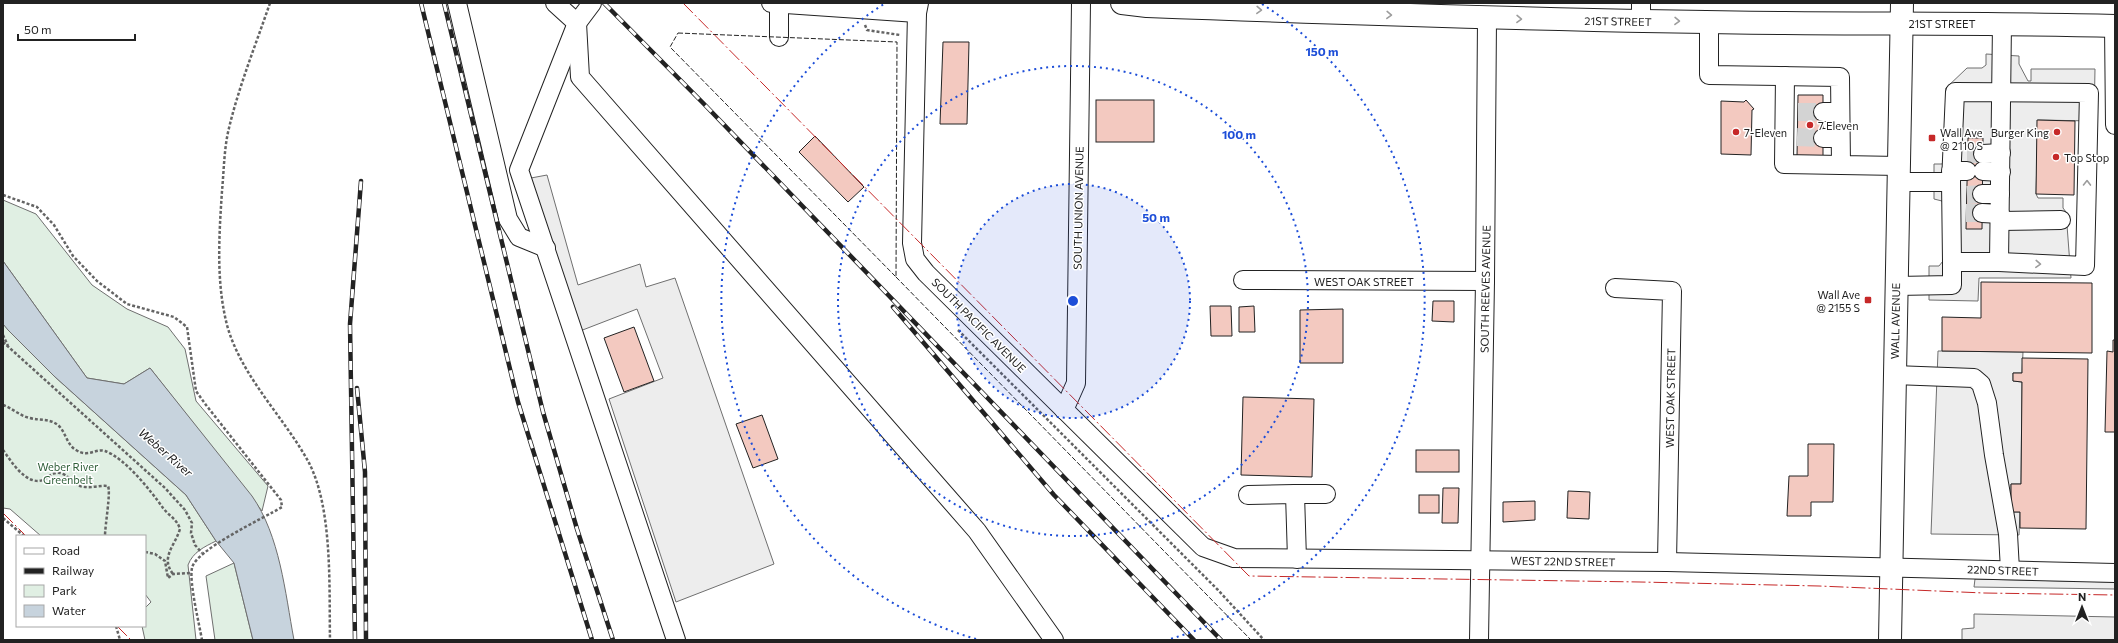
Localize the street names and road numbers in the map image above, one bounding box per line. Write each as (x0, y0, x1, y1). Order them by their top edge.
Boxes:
street label: 21ST STREET (1584, 14, 1652, 28)
street label: 21ST STREET (1908, 17, 1976, 30)
street label: SOUTH UNION AVENUE (1070, 146, 1086, 270)
street label: SOUTH REEVES AVENUE (1477, 225, 1493, 353)
street label: SOUTH PACIFIC AVENUE (929, 275, 1029, 375)
street label: WEST OAK STREET (1314, 275, 1414, 288)
street label: WALL AVENUE (1888, 283, 1902, 359)
street label: WEST OAK STREET (1663, 348, 1677, 448)
street label: WEST 22ND STREET (1511, 554, 1615, 568)
street label: 22ND STREET (1967, 562, 2039, 578)

